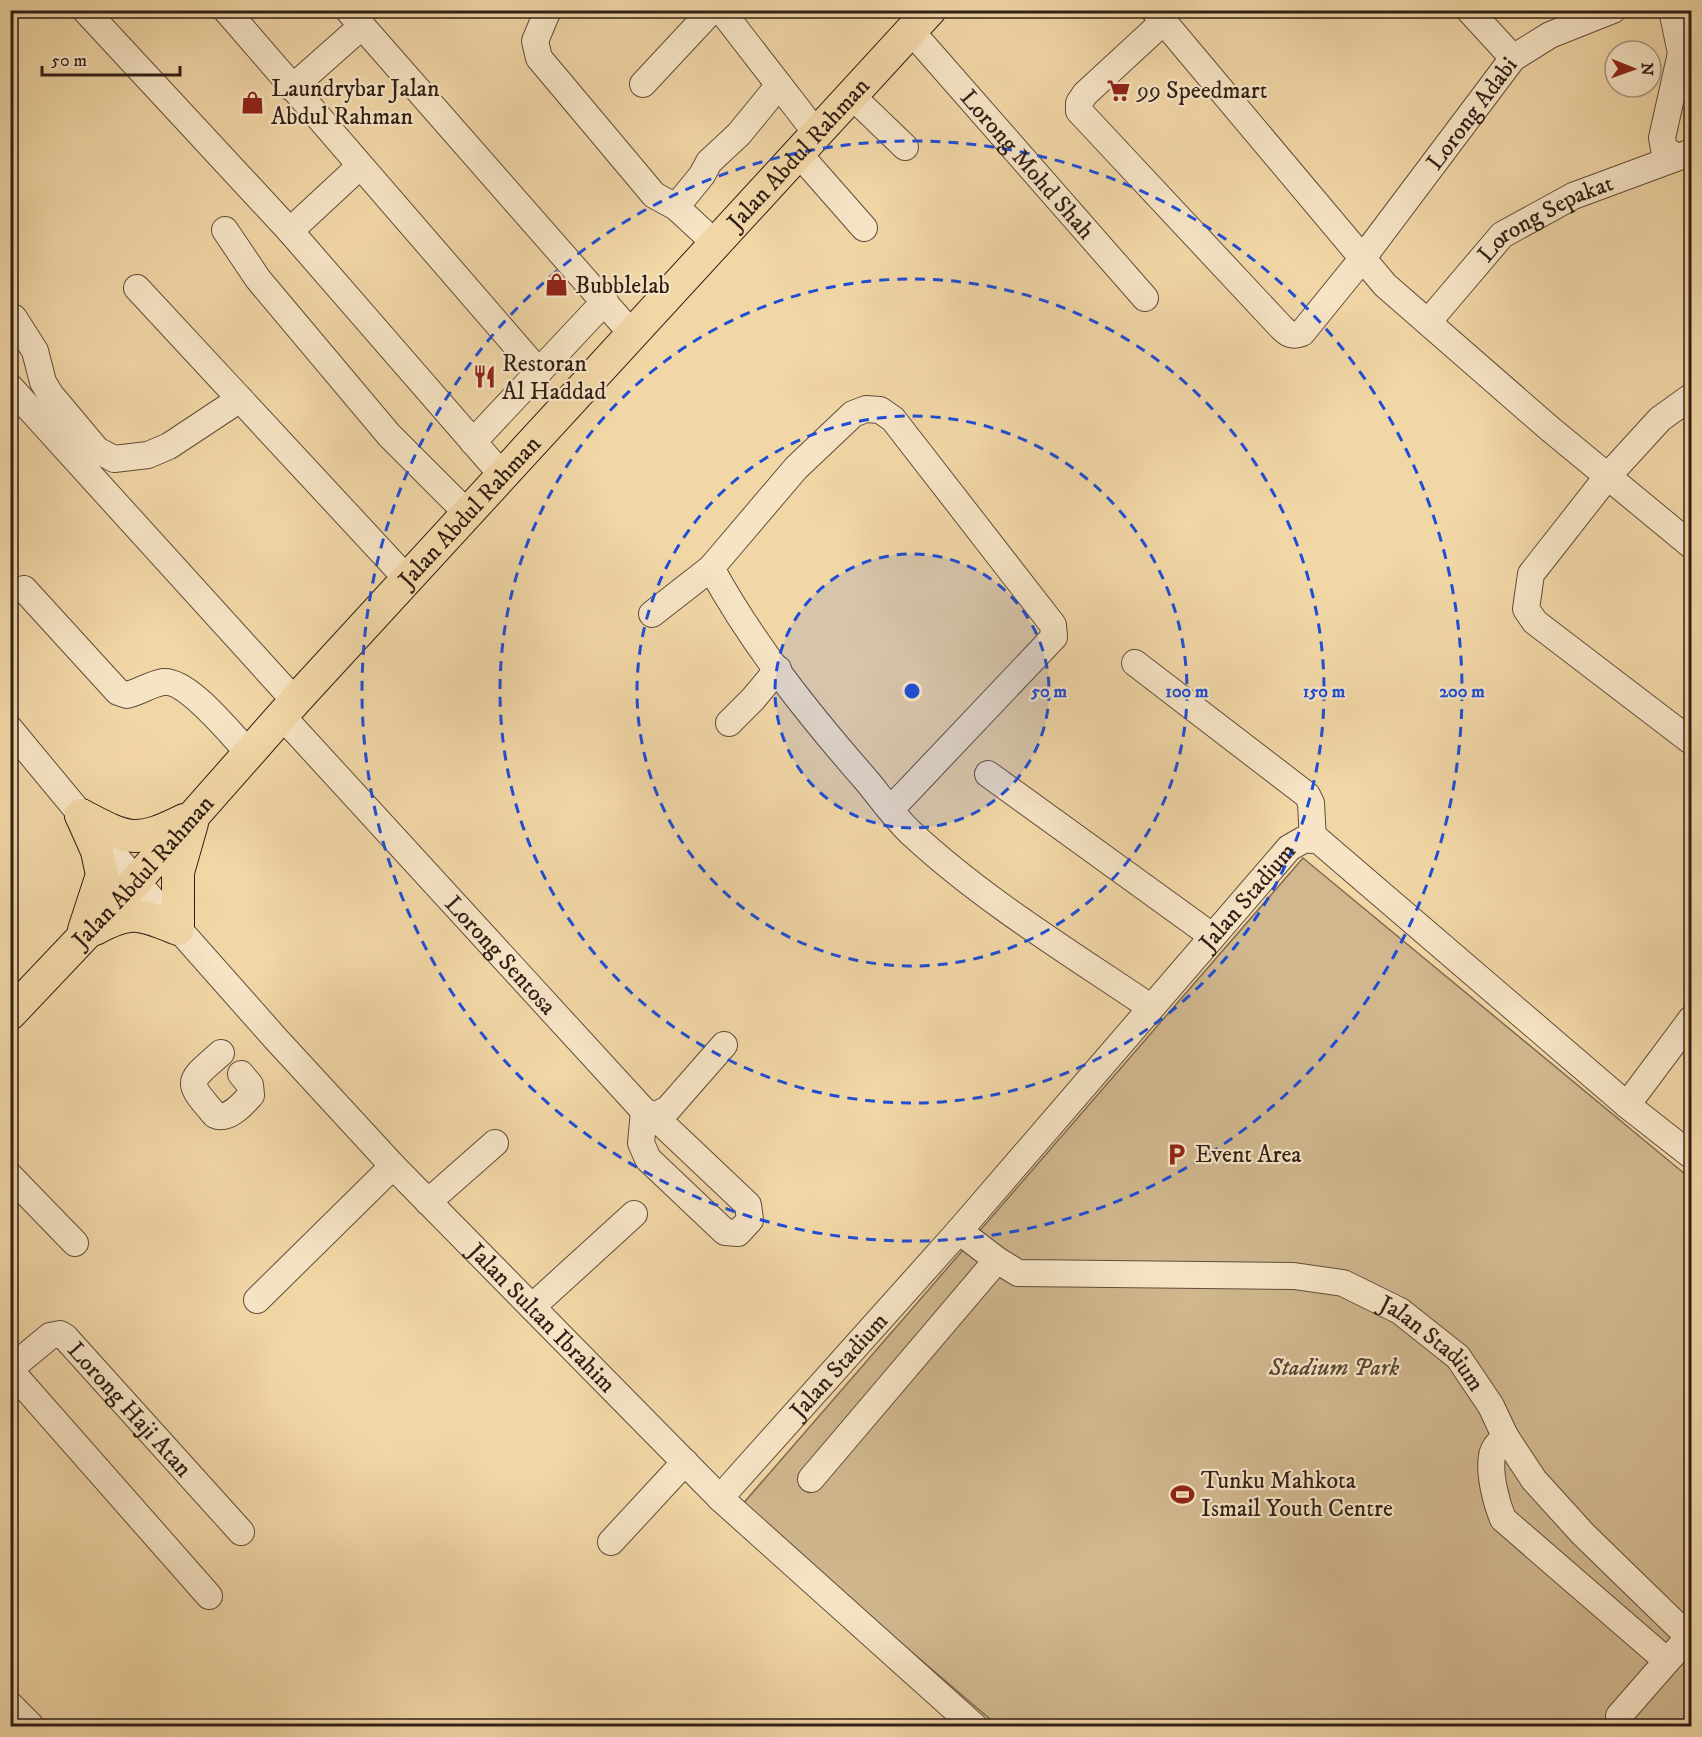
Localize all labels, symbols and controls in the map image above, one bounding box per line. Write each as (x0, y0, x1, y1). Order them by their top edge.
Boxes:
scale bar (42, 39, 180, 77)
north arrow (1603, 39, 1663, 99)
text: 50 m (51, 50, 87, 72)
street label: Lorong Adabi (1420, 51, 1524, 176)
text: N (1637, 63, 1657, 76)
street label: Jalan Abdul Rahman (720, 71, 877, 238)
place label: Laundrybar Jalan Abdul Rahman (271, 74, 440, 132)
place label: 99 Speedmart (1136, 76, 1268, 106)
supermarket icon: 99 Speedmart (1106, 77, 1132, 103)
street label: Lorong Mohd Shah (953, 84, 1101, 246)
shop icon: Laundrybar Jalan Abdul Rahman (240, 89, 266, 115)
street label: Lorong Sepakat (1471, 168, 1618, 269)
place label: Bubblelab (575, 271, 670, 301)
shop icon: Bubblelab (544, 272, 570, 298)
place label: Restoran Al Haddad (502, 349, 606, 407)
restaurant icon: Restoran Al Haddad (471, 364, 497, 390)
street label: Jalan Abdul Rahman (391, 429, 548, 596)
centre of rings (902, 681, 922, 701)
text: 50 m (1030, 681, 1067, 703)
text: 100 m (1165, 681, 1209, 703)
text: 150 m (1303, 681, 1346, 703)
text: 200 m (1439, 681, 1485, 703)
street label: Jalan Abdul Rahman (65, 789, 221, 956)
street label: Jalan Stadium (1192, 837, 1303, 959)
street label: Lorong Sentosa (438, 890, 563, 1022)
place label: Event Area (1195, 1140, 1302, 1170)
parking icon: Event Area (1164, 1141, 1190, 1167)
street label: Jalan Sultan Ibrahim (460, 1236, 622, 1399)
street label: Jalan Stadium (1372, 1288, 1491, 1397)
street label: Jalan Stadium (783, 1307, 895, 1427)
street label: Lorong Haji Atan (61, 1336, 198, 1484)
park label: Stadium Park (1268, 1353, 1399, 1383)
place label: Tunku Mahkota Ismail Youth Centre (1201, 1466, 1393, 1524)
sports icon: Tunku Mahkota Ismail Youth Centre (1170, 1481, 1196, 1507)

